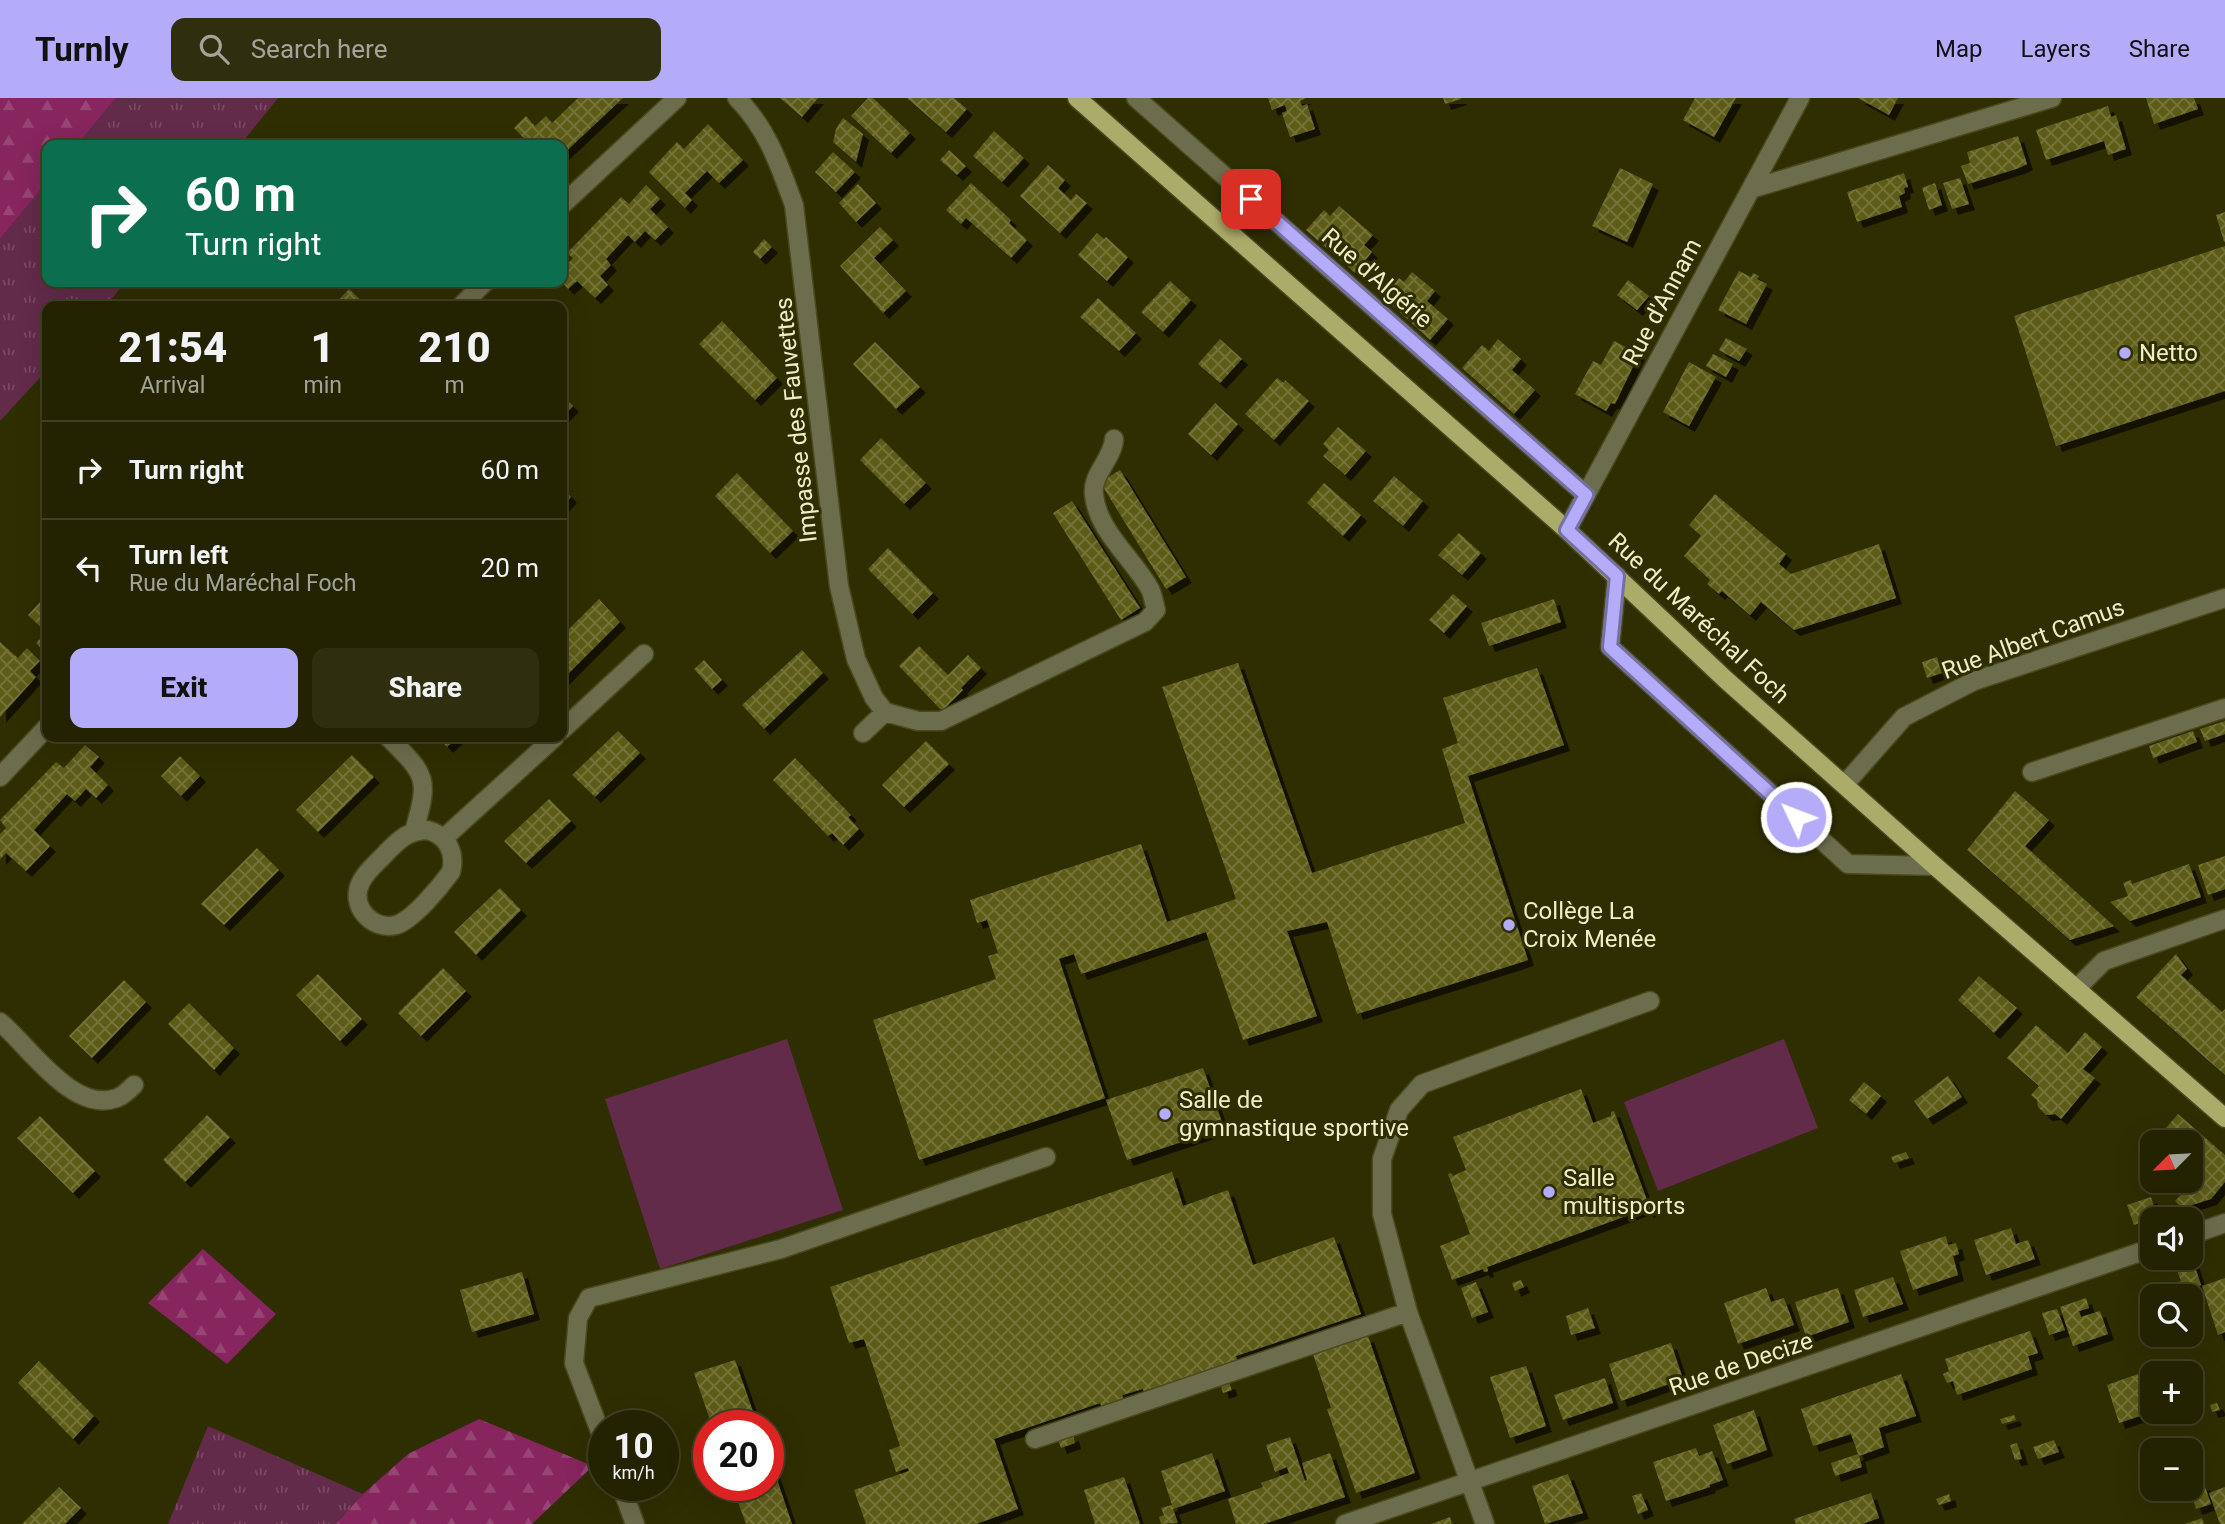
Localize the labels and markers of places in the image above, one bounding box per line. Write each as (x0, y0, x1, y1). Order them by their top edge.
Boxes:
pin (1221, 169, 1281, 229)
place label: Netto (2139, 339, 2198, 367)
marker: Netto (2117, 345, 2133, 361)
place label: Collège La Croix Menée (1523, 897, 1656, 953)
marker: Collège La Croix Menée (1501, 917, 1517, 933)
place label: Salle de gymnastique sportive (1179, 1086, 1409, 1142)
marker: Salle de gymnastique sportive (1157, 1106, 1173, 1122)
place label: Salle multisports (1563, 1164, 1685, 1220)
marker: Salle multisports (1541, 1184, 1557, 1200)

